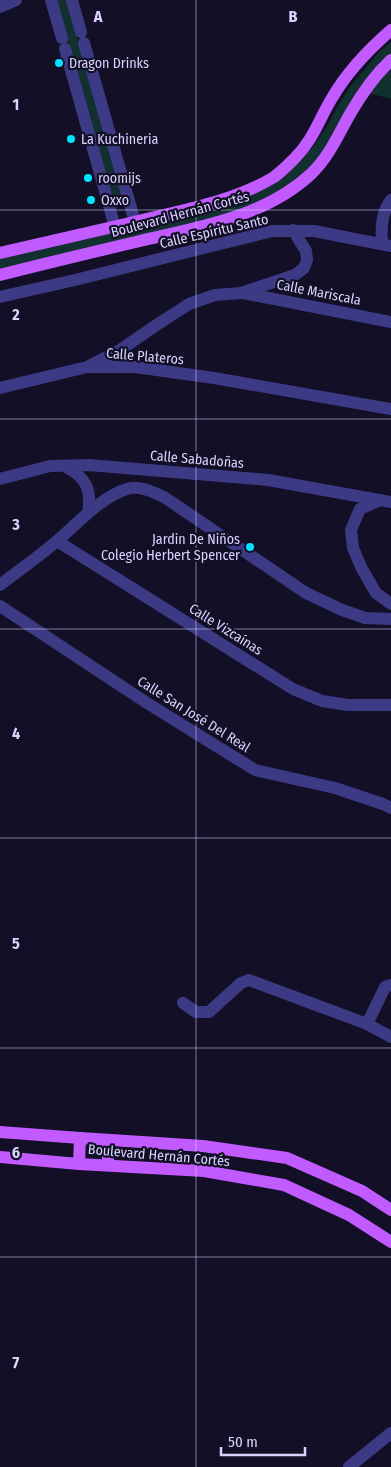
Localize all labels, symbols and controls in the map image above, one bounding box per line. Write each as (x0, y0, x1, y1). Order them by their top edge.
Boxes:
text: A (93, 7, 103, 26)
text: B (289, 7, 298, 26)
place label: Dragon Drinks (69, 55, 149, 72)
marker: Dragon Drinks (53, 57, 65, 69)
text: 1 (13, 95, 19, 114)
place label: La Kuchineria (81, 131, 158, 148)
marker: La Kuchineria (65, 133, 77, 145)
place label: roomijs (98, 170, 141, 187)
marker: roomijs (82, 172, 94, 184)
street label: Boulevard Hernán Cortés (109, 188, 251, 241)
place label: Oxxo (101, 192, 129, 209)
marker: Oxxo (85, 194, 97, 206)
street label: Calle Espíritu Santo (158, 211, 270, 252)
street label: Calle Mariscala (275, 276, 363, 309)
text: 2 (11, 305, 20, 324)
street label: Calle Plateros (105, 345, 185, 368)
street label: Calle Sabadoñas (149, 447, 245, 472)
text: 3 (11, 515, 20, 534)
place label: Jardin De Niños Colegio Herbert Spencer (101, 531, 240, 564)
marker: Jardin De Niños Colegio Herbert Spencer (244, 541, 256, 553)
street label: Calle Vizcaínas (186, 600, 266, 659)
street label: Calle San José Del Real (134, 673, 253, 756)
text: 4 (12, 724, 20, 743)
text: 5 (12, 934, 20, 953)
street label: Boulevard Hernán Cortés (87, 1141, 231, 1170)
text: 6 (12, 1143, 20, 1162)
text: 7 (13, 1353, 20, 1372)
scale bar (221, 1424, 305, 1456)
text: 50 m (228, 1433, 258, 1451)

